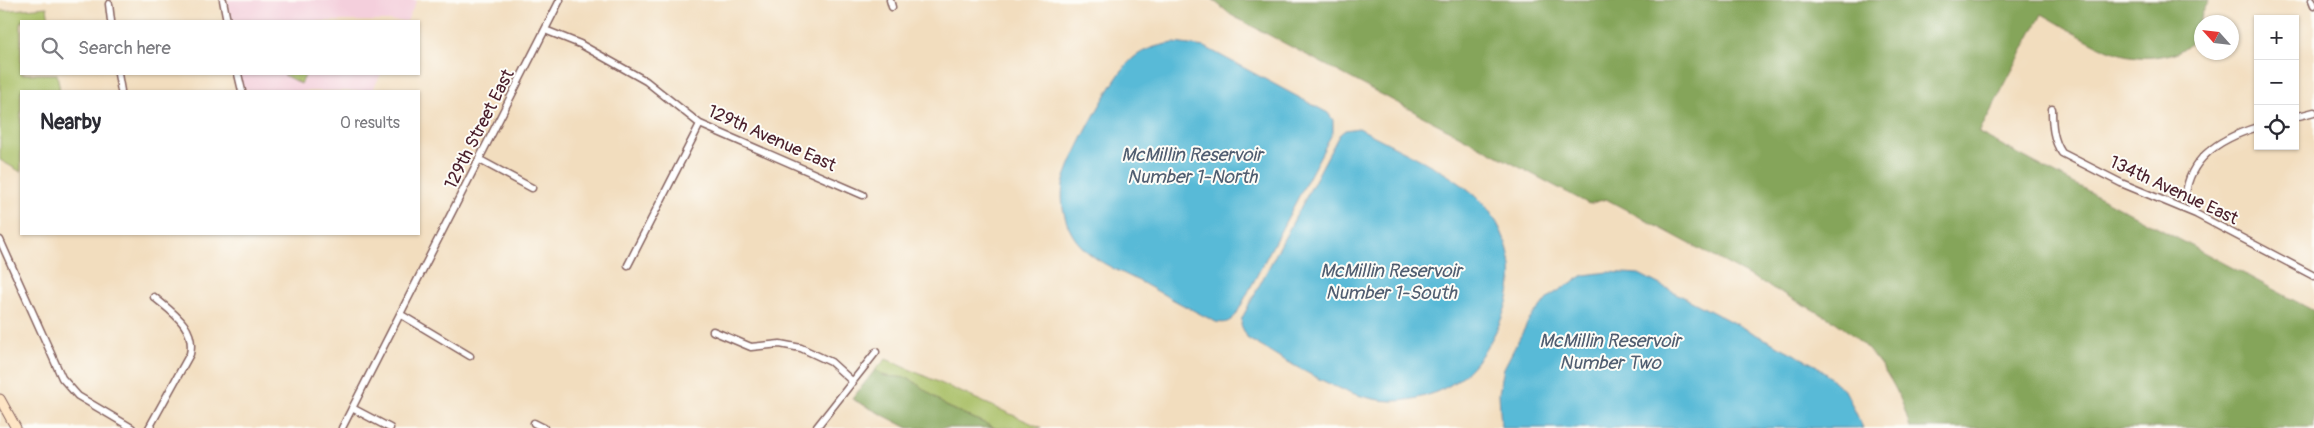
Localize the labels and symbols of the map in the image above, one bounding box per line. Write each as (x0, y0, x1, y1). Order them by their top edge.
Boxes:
north arrow (2194, 15, 2239, 60)
street label: 129th Street East (439, 65, 520, 193)
street label: 129th Avenue East (704, 100, 840, 177)
water label: McMillin Reservoir Number 1-North (1121, 143, 1265, 189)
street label: 134th Avenue East (2106, 151, 2242, 231)
water label: McMillin Reservoir Number 1-South (1320, 259, 1464, 305)
water label: McMillin Reservoir Number Two (1539, 329, 1683, 375)

